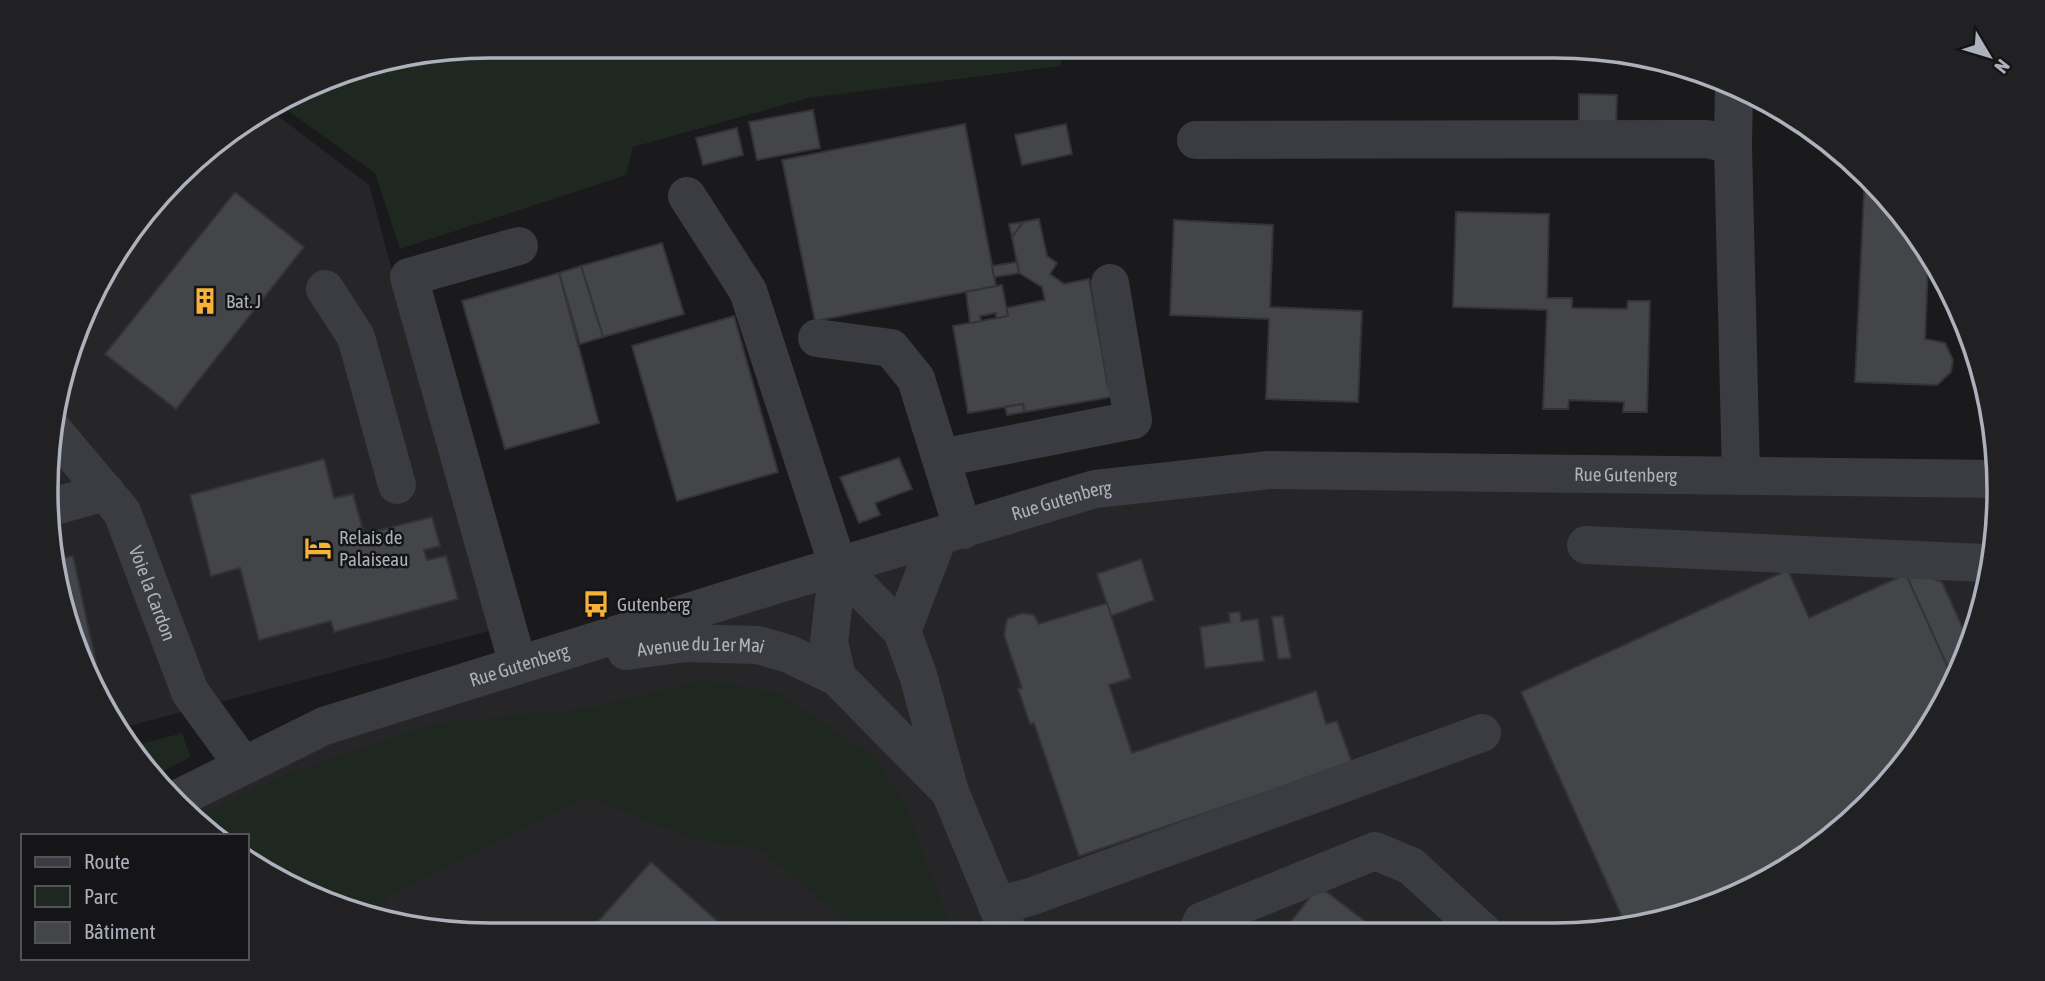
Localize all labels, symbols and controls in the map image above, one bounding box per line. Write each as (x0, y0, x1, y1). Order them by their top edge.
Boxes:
north arrow (1954, 21, 2024, 91)
text: N (1990, 55, 2015, 78)
building icon: Bat. J (190, 286, 220, 316)
place label: Bat. J (226, 290, 261, 312)
street label: Rue Gutenberg (1574, 463, 1678, 486)
street label: Rue Gutenberg (1009, 476, 1113, 524)
place label: Relais de Palaiseau (339, 526, 408, 570)
hotel icon: Relais de Palaiseau (303, 533, 333, 563)
street label: Voie la Cardon (125, 543, 181, 644)
bus stop icon: Gutenberg (581, 589, 611, 619)
place label: Gutenberg (617, 593, 691, 615)
street label: Avenue du 1er Mai (636, 632, 767, 660)
street label: Rue Gutenberg (467, 639, 572, 691)
legend (21, 834, 248, 960)
text: Route (84, 849, 130, 873)
text: Parc (84, 884, 118, 908)
text: Bâtiment (84, 919, 155, 943)

